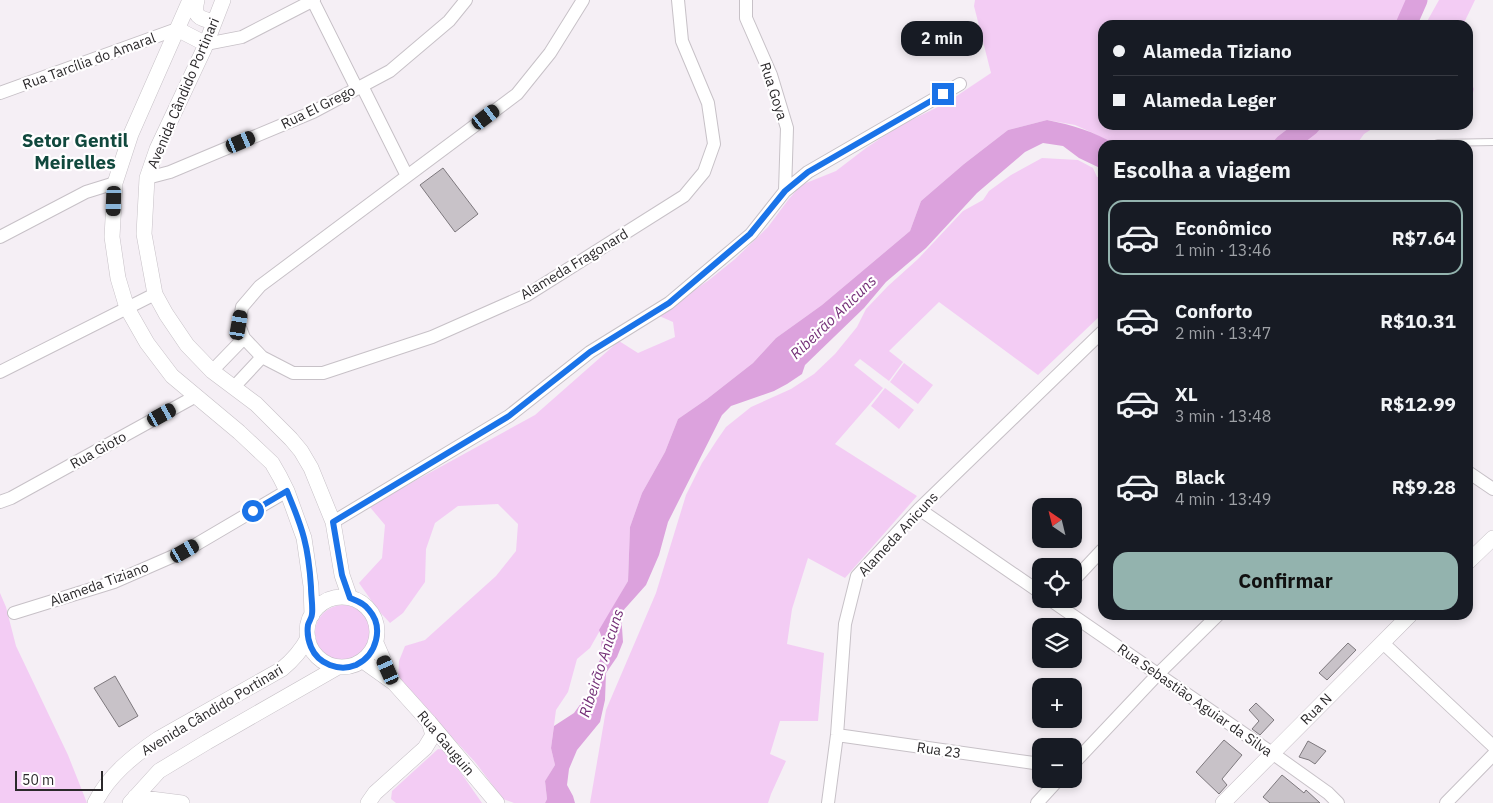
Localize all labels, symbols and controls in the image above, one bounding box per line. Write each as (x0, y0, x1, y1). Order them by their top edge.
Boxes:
street label: Avenida Cândido Portinari (143, 15, 223, 171)
callout: 2 min (902, 22, 984, 56)
text: 2 min (921, 28, 963, 48)
street label: Rua Tarcília do Amaral (20, 29, 158, 93)
text: Alameda Tiziano (1143, 39, 1292, 63)
street label: Rua Goya (756, 60, 792, 123)
street label: Rua El Grego (278, 81, 358, 133)
route end (932, 83, 954, 105)
text: Alameda Leger (1143, 88, 1276, 112)
car (469, 102, 502, 132)
district label: Setor Gentil Meirelles (22, 128, 129, 174)
car (224, 129, 257, 155)
text: Escolha a viagem (1113, 155, 1291, 184)
car (105, 186, 122, 216)
icon: car (1115, 215, 1160, 260)
text: Econômico (1175, 216, 1272, 240)
street label: Alameda Fragonard (517, 225, 631, 303)
text: R$7.64 (1392, 226, 1456, 250)
text: 1 min · 13:46 (1175, 240, 1271, 260)
water label: Ribeirão Anicuns (786, 271, 880, 363)
icon: car (1115, 298, 1160, 343)
text: Conforto (1175, 299, 1253, 323)
car (229, 309, 248, 341)
text: R$10.31 (1380, 309, 1456, 333)
text: 2 min · 13:47 (1175, 323, 1271, 343)
icon: car (1115, 381, 1160, 426)
text: XL (1175, 382, 1198, 406)
text: R$12.99 (1380, 392, 1456, 416)
car (145, 401, 178, 429)
text: 3 min · 13:48 (1175, 406, 1271, 426)
street label: Rua Gioto (67, 427, 129, 473)
icon: car (1115, 464, 1160, 509)
text: Black (1175, 465, 1225, 489)
text: R$9.28 (1392, 475, 1456, 499)
street label: Alameda Anicuns (854, 488, 942, 580)
text: 4 min · 13:49 (1175, 489, 1271, 509)
north arrow (1032, 498, 1082, 548)
map controls (1032, 498, 1082, 788)
route start (242, 500, 264, 522)
car (168, 537, 201, 565)
button: Confirmar (1113, 552, 1458, 610)
street label: Alameda Tiziano (47, 558, 151, 610)
button: locate (1032, 558, 1082, 608)
water label: Ribeirão Anicuns (575, 607, 627, 719)
button: layers (1032, 618, 1082, 668)
street label: Rua Sebastião Aguiar da Silva (1114, 640, 1276, 761)
car (375, 653, 400, 687)
street label: Avenida Cândido Portinari (138, 661, 286, 759)
button: + (1032, 678, 1082, 728)
street label: Rua N (1296, 689, 1336, 729)
street label: Rua Gauguin (414, 707, 478, 779)
street label: Rua 23 (916, 738, 962, 762)
button: − (1032, 738, 1082, 788)
scale bar (15, 768, 102, 791)
text: 50 m (22, 771, 54, 789)

